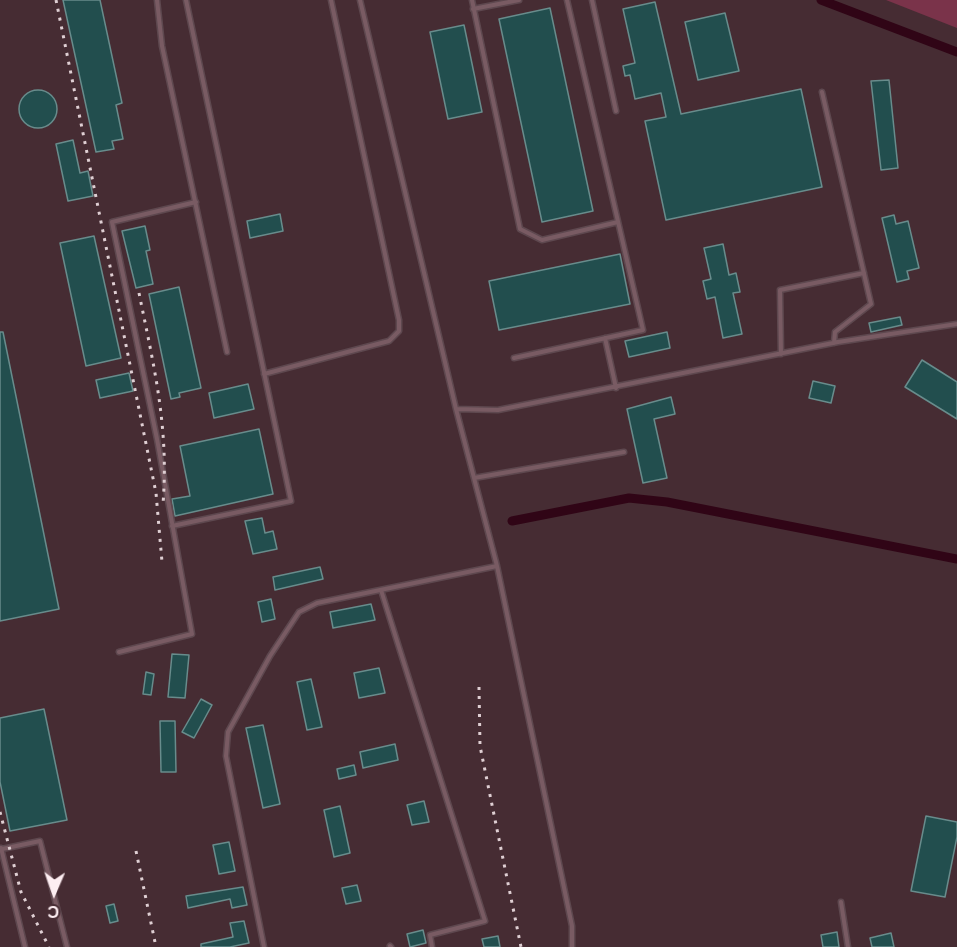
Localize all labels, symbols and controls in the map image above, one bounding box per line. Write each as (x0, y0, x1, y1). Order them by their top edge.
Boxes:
north arrow (24, 863, 84, 923)
text: С (47, 903, 59, 920)

